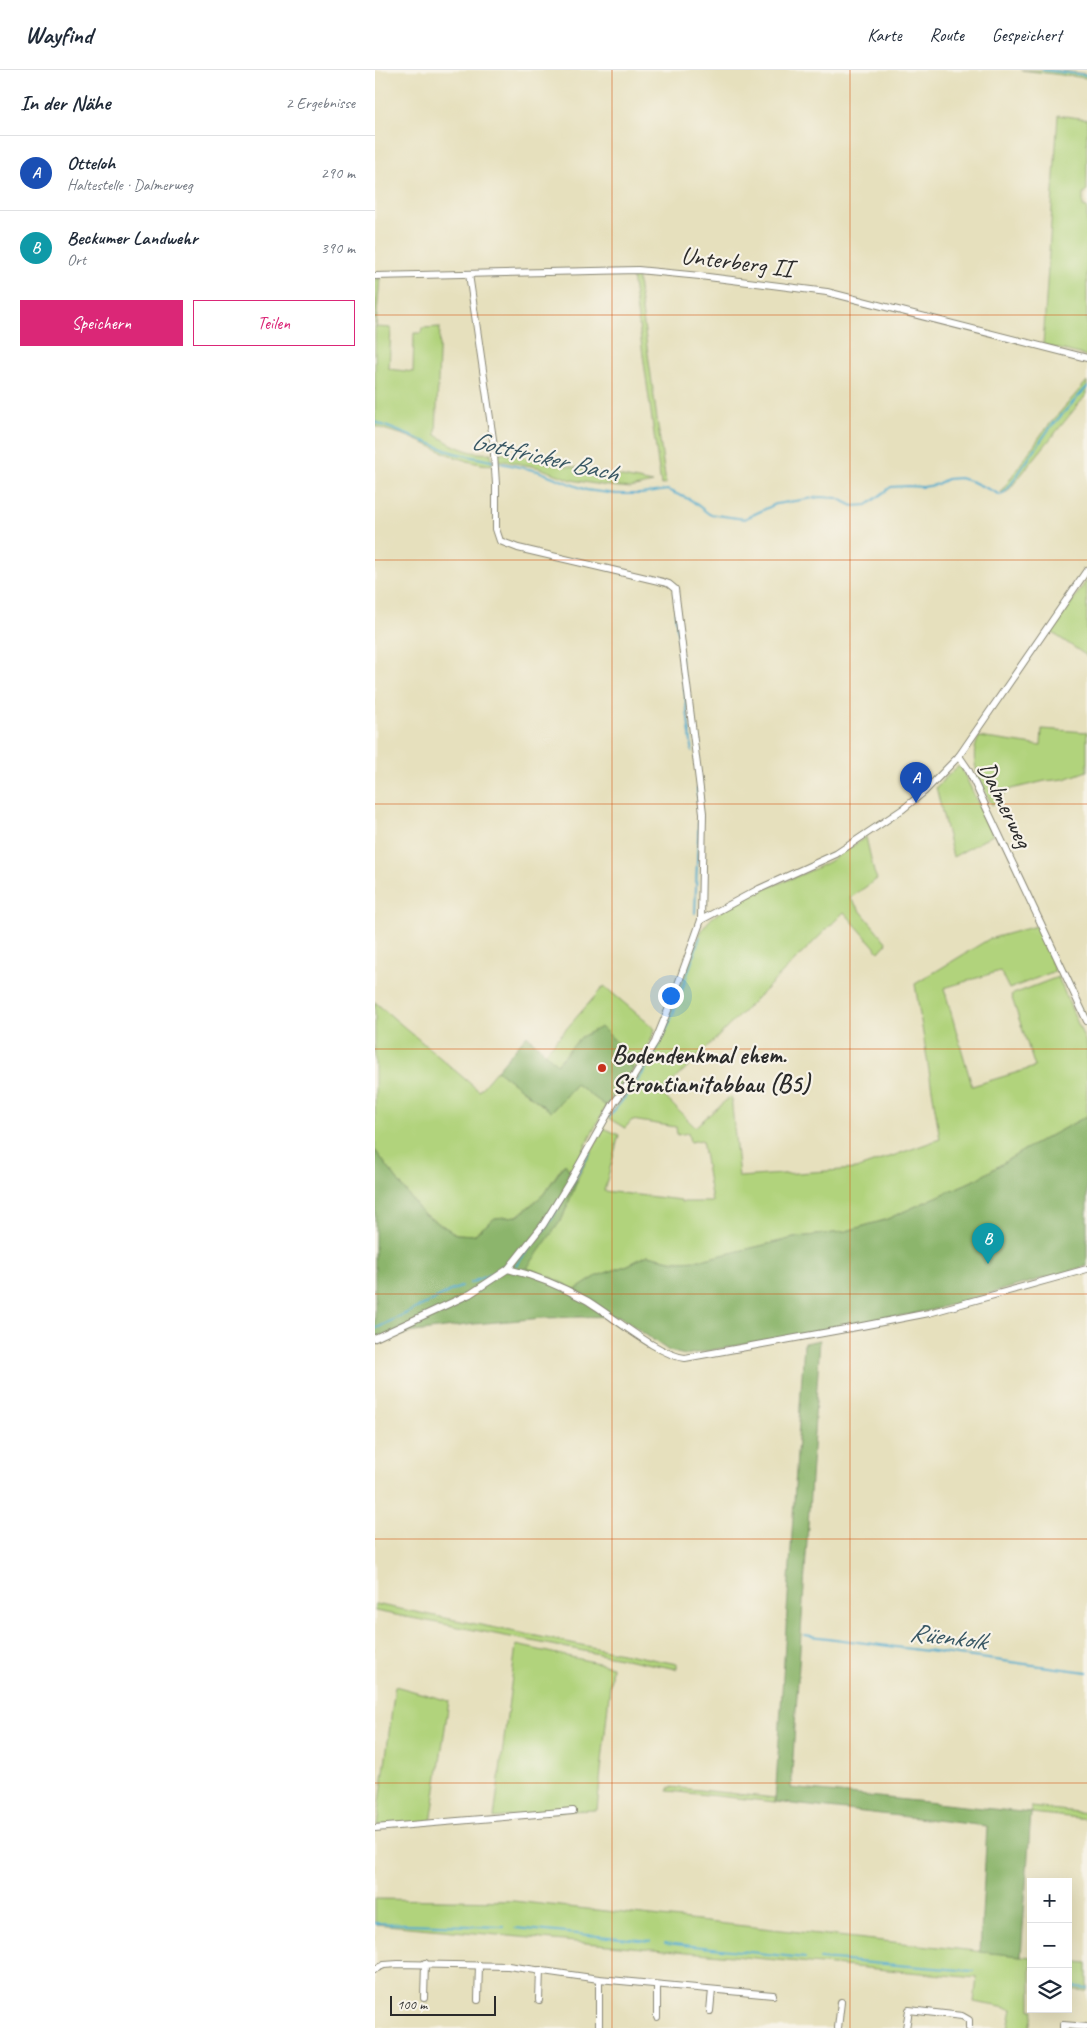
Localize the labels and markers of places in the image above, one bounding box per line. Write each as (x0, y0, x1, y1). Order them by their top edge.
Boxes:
pin: A (900, 762, 932, 803)
place label: Bodendenkmal ehem. Strontianitabbau (B5) (612, 1039, 811, 1100)
marker: Bodendenkmal ehem. Strontianitabbau (B5) (596, 1062, 608, 1074)
pin: B (972, 1223, 1004, 1264)

